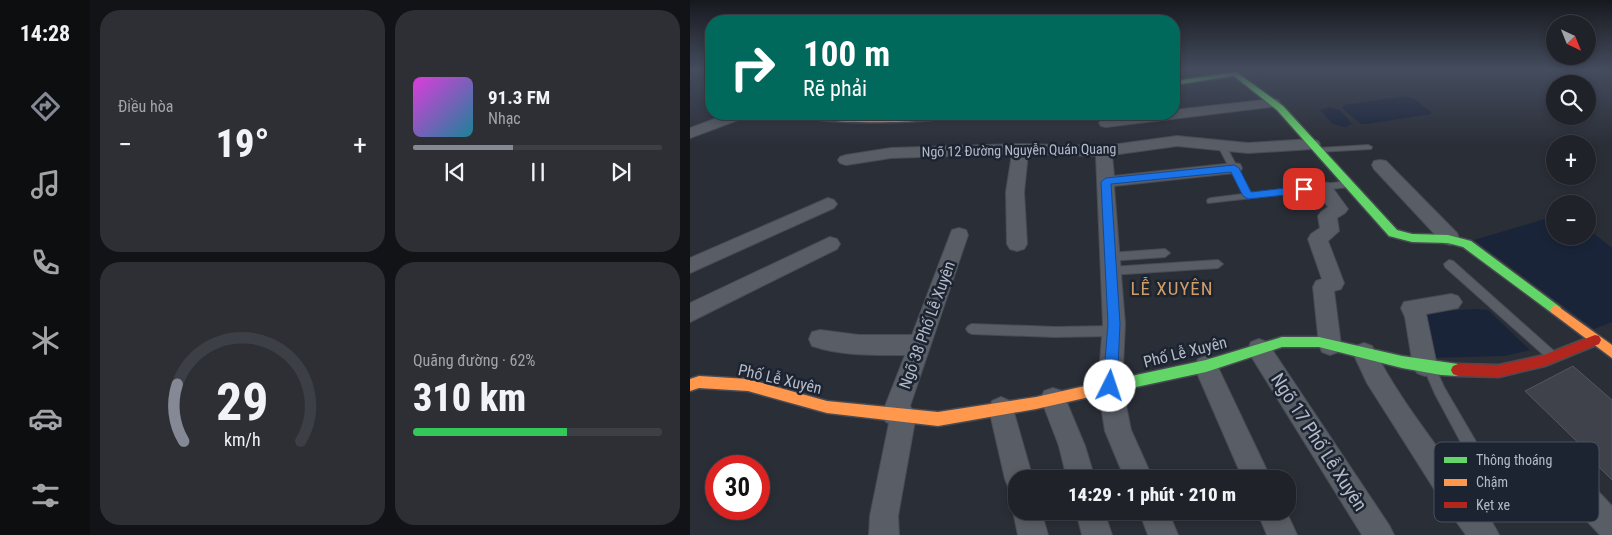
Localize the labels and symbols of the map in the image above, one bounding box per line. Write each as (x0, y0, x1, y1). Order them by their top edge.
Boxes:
north arrow (1546, 15, 1596, 65)
street label: Ngõ 12 Đường Nguyễn Quán Quang (921, 140, 1117, 160)
pin (1283, 168, 1325, 210)
street label: Ngõ 38 Phố Lễ Xuyên (895, 259, 959, 391)
district label: LỄ XUYÊN (1130, 277, 1214, 300)
street label: Phố Lễ Xuyên (1141, 332, 1229, 372)
position arrow (1083, 359, 1135, 411)
street label: Phố Lễ Xuyên (736, 360, 824, 398)
street label: Ngõ 17 Phố Lễ Xuyên (1266, 369, 1372, 515)
legend (1434, 442, 1599, 522)
text: Thông thoáng (1476, 452, 1552, 468)
speed limit sign: 30 (705, 455, 770, 520)
text: Chậm (1476, 474, 1508, 490)
text: Kẹt xe (1476, 497, 1510, 513)

